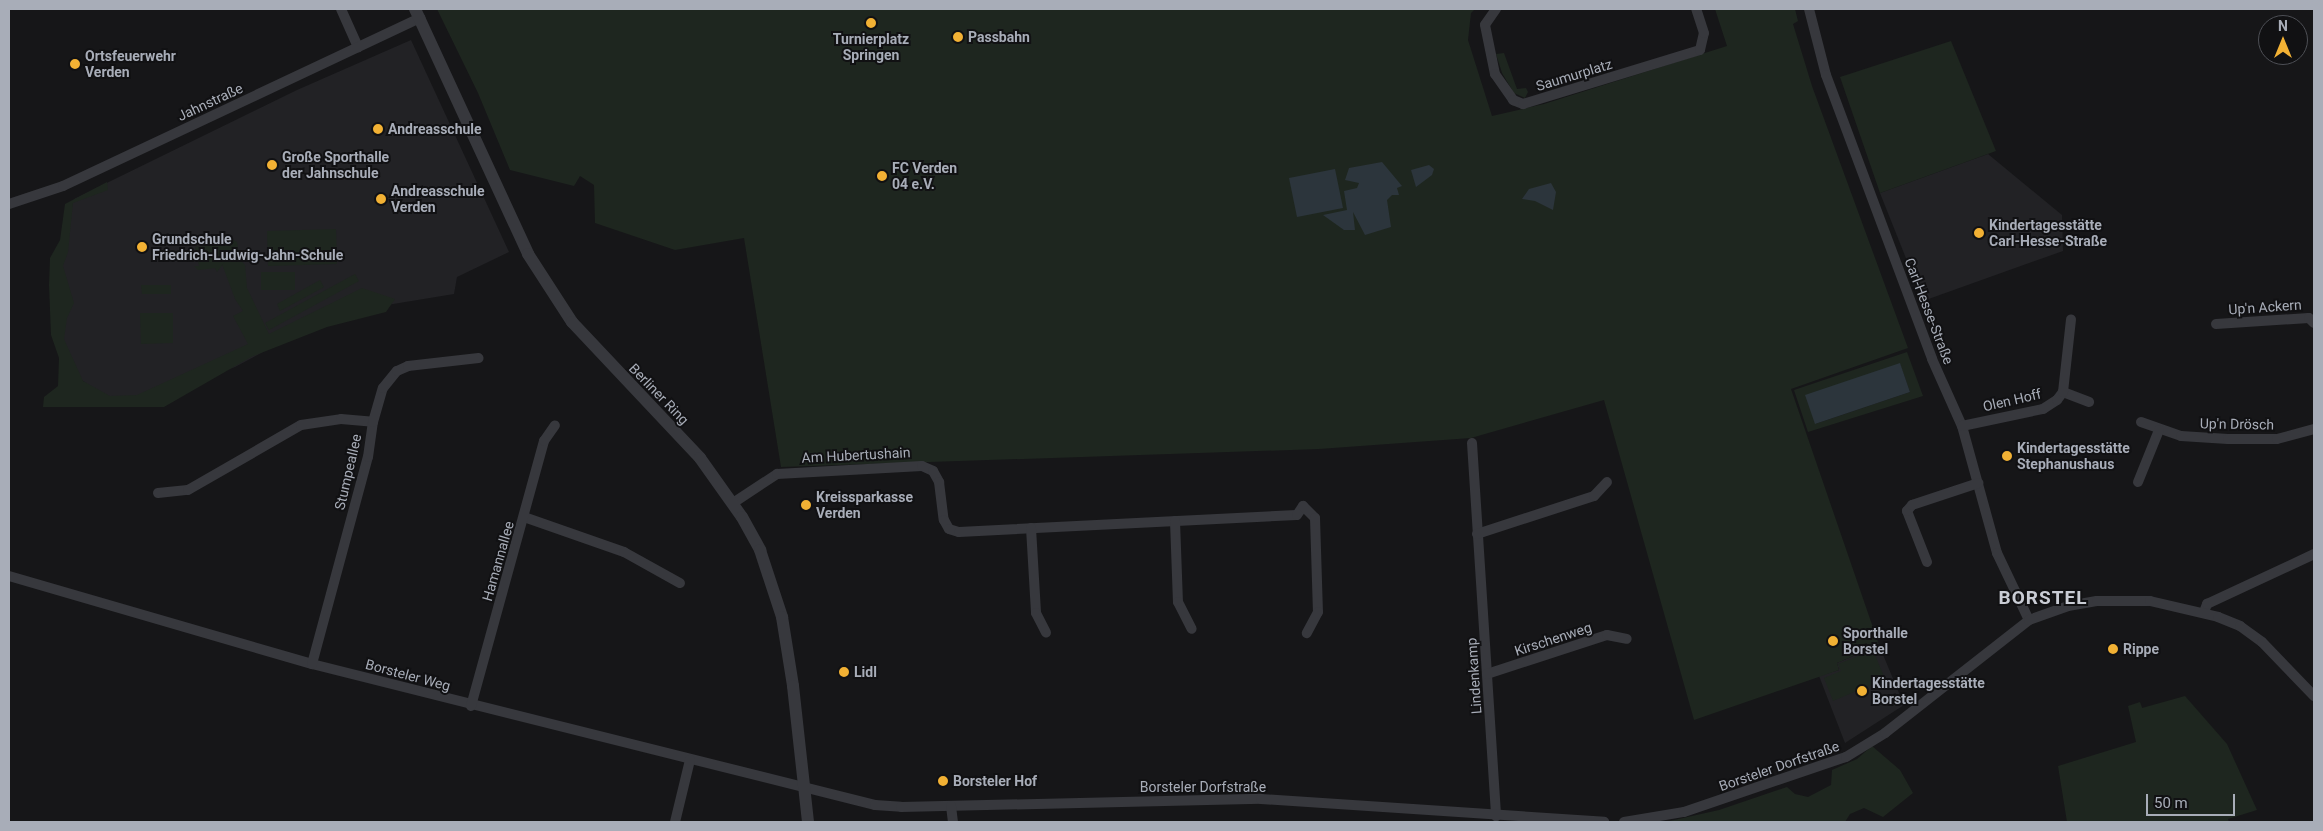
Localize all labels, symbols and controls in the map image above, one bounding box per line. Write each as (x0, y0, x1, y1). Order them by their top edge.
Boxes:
north arrow (2258, 15, 2308, 65)
marker: Turnierplatz Springen (865, 17, 877, 29)
text: N (2278, 18, 2288, 34)
place label: Passbahn (968, 29, 1030, 45)
place label: Turnierplatz Springen (833, 31, 909, 64)
marker: Passbahn (952, 31, 964, 43)
place label: Ortsfeuerwehr Verden (85, 48, 176, 80)
street label: Saumurplatz (1534, 55, 1614, 95)
marker: Ortsfeuerwehr Verden (69, 58, 81, 70)
street label: Jahnstraße (175, 80, 245, 124)
place label: Andreasschule (388, 121, 482, 137)
marker: Andreasschule (372, 123, 384, 135)
place label: Große Sporthalle der Jahnschule (282, 149, 389, 182)
marker: Große Sporthalle der Jahnschule (266, 159, 278, 171)
place label: FC Verden 04 e.V. (892, 160, 957, 192)
marker: FC Verden 04 e.V. (876, 170, 888, 182)
place label: Andreasschule Verden (391, 183, 485, 216)
marker: Andreasschule Verden (375, 193, 387, 205)
place label: Kindertagesstätte Carl-Hesse-Straße (1989, 217, 2107, 250)
marker: Kindertagesstätte Carl-Hesse-Straße (1973, 227, 1985, 239)
place label: Grundschule Friedrich-Ludwig-Jahn-Schule (152, 231, 343, 264)
marker: Grundschule Friedrich-Ludwig-Jahn-Schule (136, 241, 148, 253)
street label: Carl-Hesse-Straße (1901, 255, 1957, 367)
street label: Up'n Ackern (2228, 296, 2302, 318)
street label: Berliner Ring (626, 360, 692, 428)
street label: Olen Hoff (1981, 385, 2043, 415)
street label: Up'n Drösch (2200, 415, 2274, 433)
street label: Stumpeallee (331, 432, 365, 512)
place label: Kindertagesstätte Stephanushaus (2017, 440, 2130, 472)
street label: Am Hubertushain (801, 444, 911, 466)
marker: Kindertagesstätte Stephanushaus (2001, 450, 2013, 462)
place label: Kreissparkasse Verden (816, 489, 913, 522)
marker: Kreissparkasse Verden (800, 499, 812, 511)
street label: Hamannallee (479, 519, 517, 603)
district label: BORSTEL (1998, 587, 2088, 609)
street label: Kirschenweg (1512, 619, 1594, 659)
place label: Sporthalle Borstel (1843, 625, 1908, 658)
marker: Sporthalle Borstel (1827, 635, 1839, 647)
street label: Lindenkamp (1463, 637, 1485, 715)
place label: Rippe (2123, 641, 2159, 657)
marker: Rippe (2107, 643, 2119, 655)
street label: Borsteler Weg (364, 656, 452, 694)
place label: Lidl (854, 664, 877, 680)
marker: Lidl (838, 666, 850, 678)
place label: Kindertagesstätte Borstel (1872, 675, 1985, 708)
marker: Kindertagesstätte Borstel (1856, 685, 1868, 697)
street label: Borsteler Dorfstraße (1717, 738, 1841, 794)
place label: Borsteler Hof (953, 773, 1037, 789)
marker: Borsteler Hof (937, 775, 949, 787)
street label: Borsteler Dorfstraße (1140, 779, 1266, 795)
scale bar (2148, 784, 2237, 816)
text: 50 m (2154, 794, 2188, 812)

